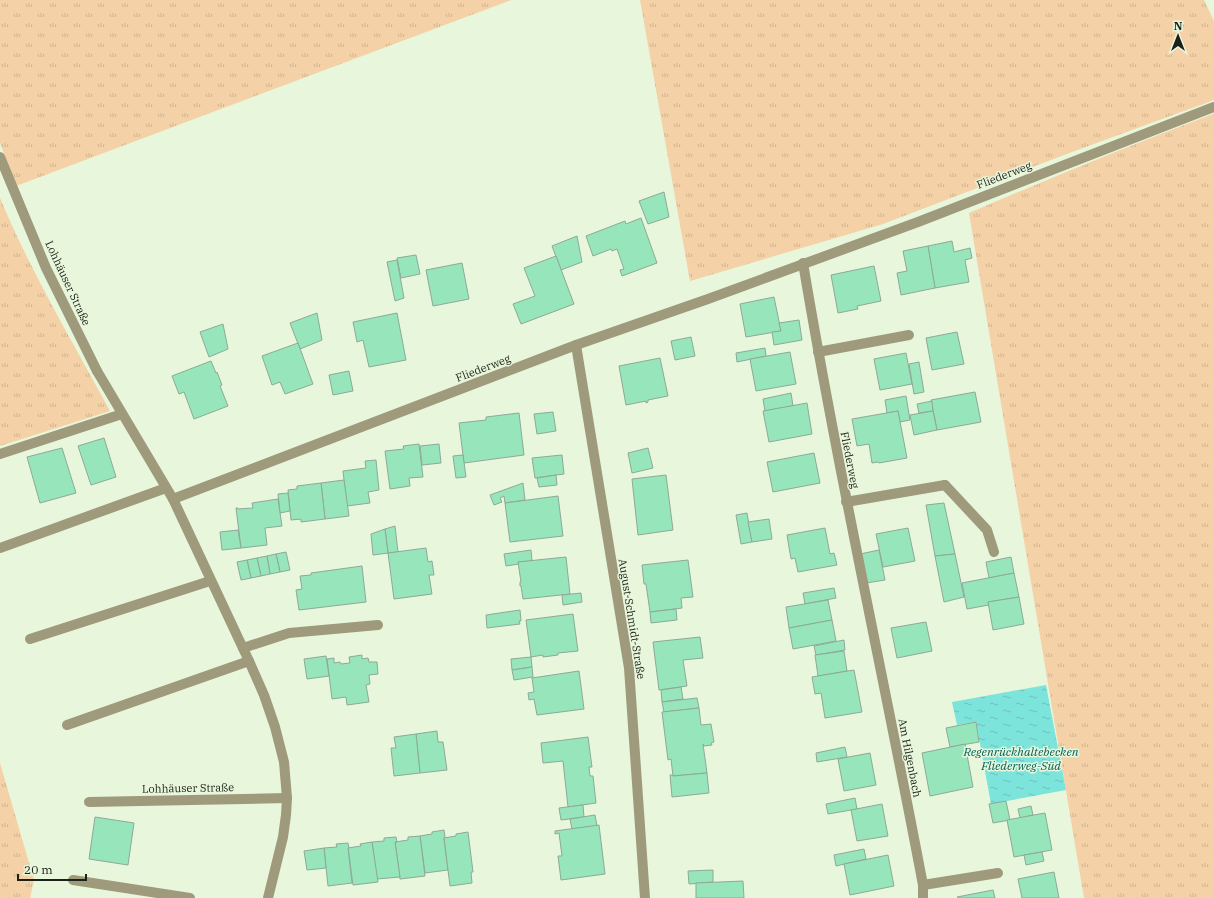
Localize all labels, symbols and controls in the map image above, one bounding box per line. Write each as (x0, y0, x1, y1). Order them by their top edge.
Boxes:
north arrow (1158, 16, 1198, 56)
text: N (1174, 19, 1183, 33)
street label: Fliederweg (975, 158, 1033, 192)
street label: Lohhäuser Straße (42, 238, 94, 328)
street label: Fliederweg (454, 351, 512, 385)
street label: Fliederweg (838, 430, 862, 490)
street label: August-Schmidt-Straße (616, 558, 648, 680)
street label: Am Hilgenbach (895, 717, 925, 799)
water label: Regenrückhaltebecken Fliederweg-Süd (962, 744, 1079, 773)
street label: Lohhäuser Straße (142, 780, 234, 796)
scale bar (18, 856, 86, 882)
text: 20 m (24, 862, 53, 877)

